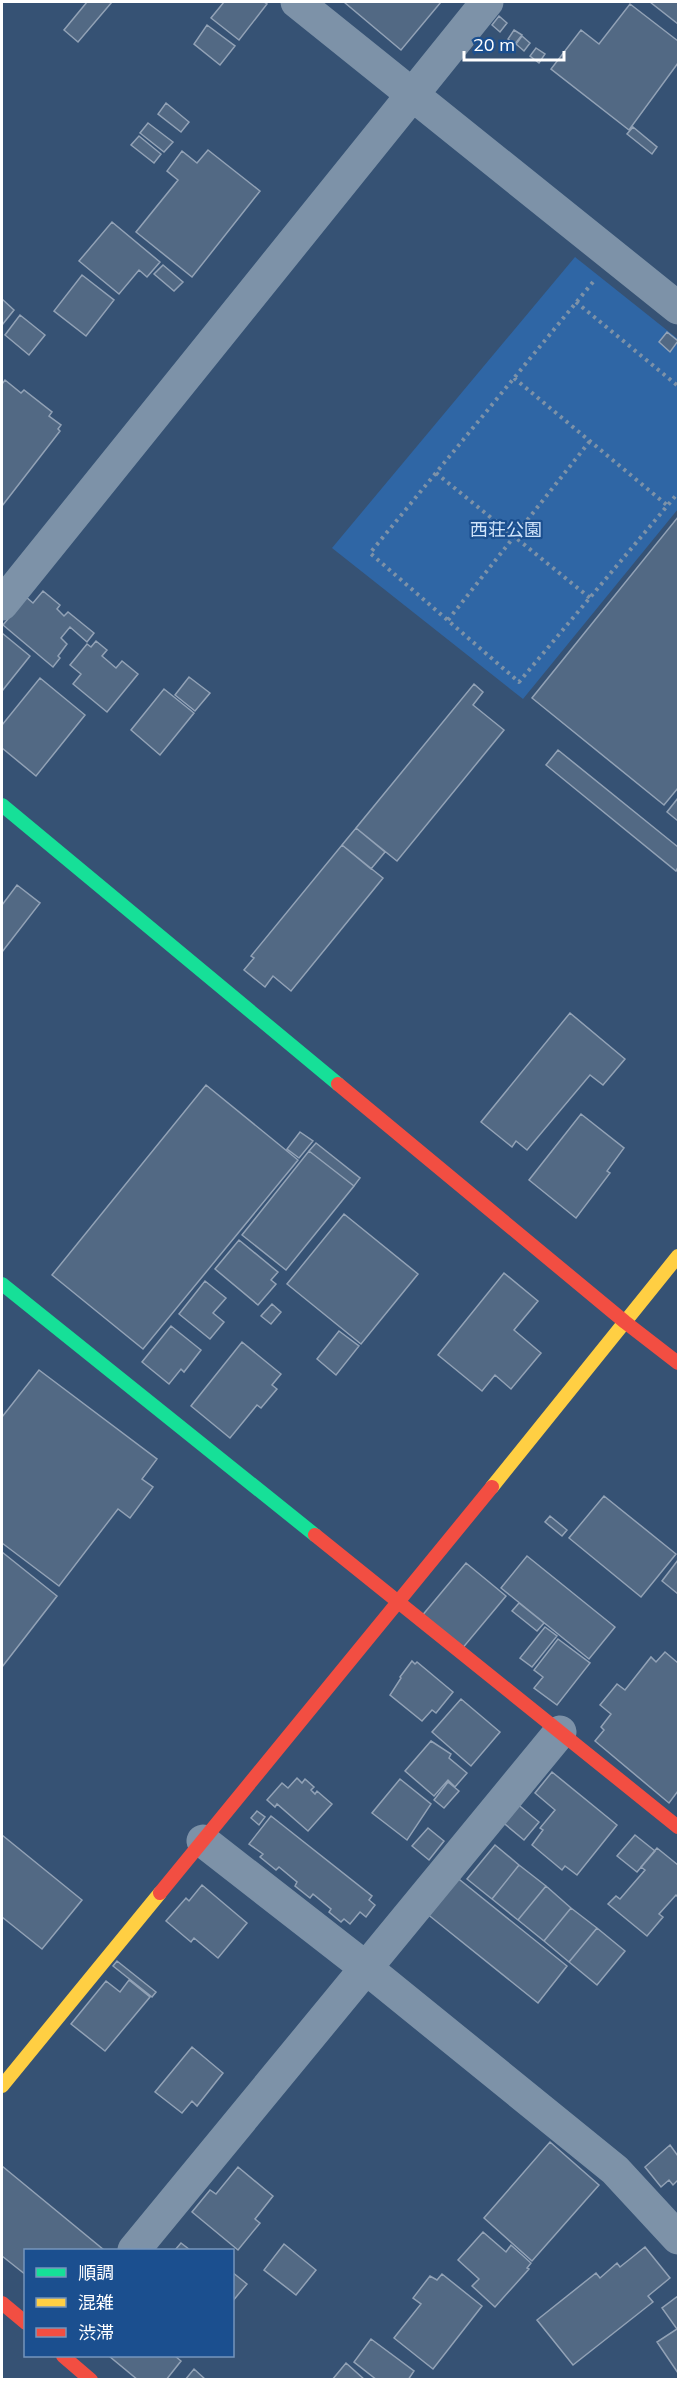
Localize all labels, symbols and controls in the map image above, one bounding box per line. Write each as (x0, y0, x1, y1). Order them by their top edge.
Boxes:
scale bar (464, 24, 564, 62)
text: 20 m (473, 33, 515, 56)
park label: 西荘公園 (470, 518, 542, 541)
legend (24, 2249, 234, 2357)
text: 順調 (78, 2261, 114, 2284)
text: 混雑 (78, 2291, 114, 2314)
text: 渋滞 (78, 2321, 114, 2344)

